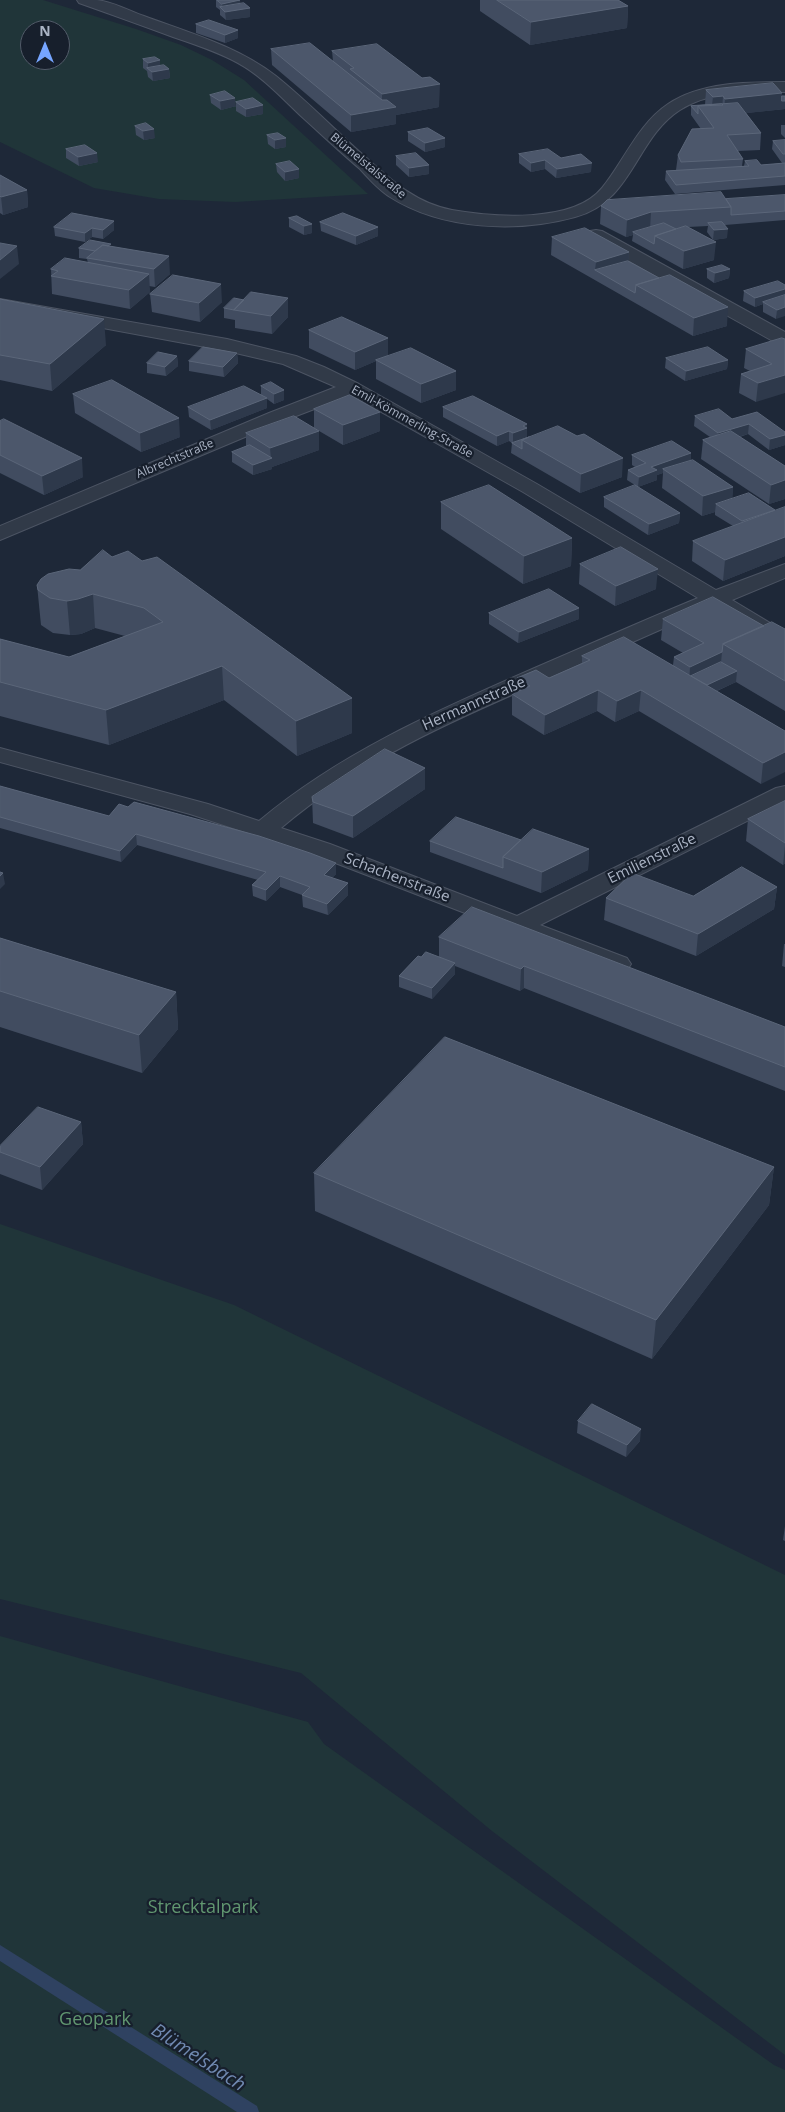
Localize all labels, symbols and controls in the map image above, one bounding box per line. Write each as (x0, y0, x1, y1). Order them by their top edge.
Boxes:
north arrow (20, 20, 70, 70)
text: N (39, 21, 51, 40)
street label: Blümelstalstraße (327, 130, 409, 202)
street label: Emil-Kömmerling-Straße (349, 383, 475, 461)
street label: Albrechtstraße (134, 436, 216, 482)
street label: Hermannstraße (420, 673, 528, 735)
street label: Emilienstraße (605, 830, 699, 888)
street label: Schachenstraße (342, 850, 452, 906)
park label: Strecktalpark (148, 1897, 258, 1919)
park label: Geopark (59, 2009, 131, 2031)
water label: Blümelsbach (147, 2019, 249, 2097)

